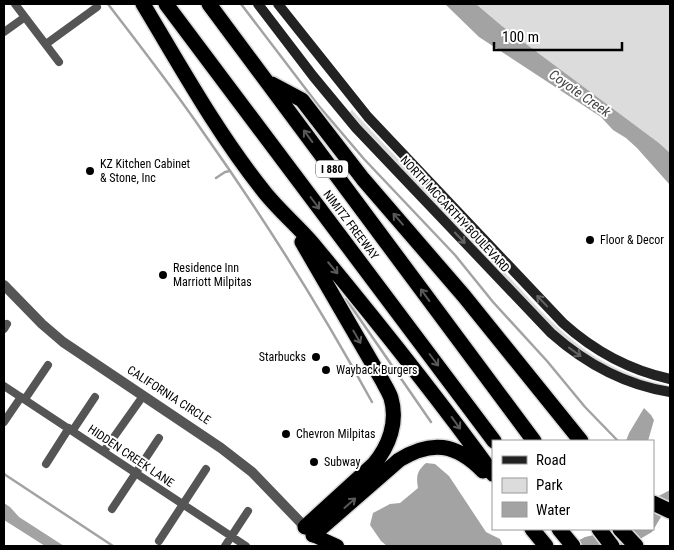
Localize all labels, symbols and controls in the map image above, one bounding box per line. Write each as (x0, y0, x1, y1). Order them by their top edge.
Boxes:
scale bar (494, 20, 622, 52)
text: 100 m (502, 28, 539, 46)
water label: Coyote Creek (546, 66, 614, 120)
one-way arrow (303, 129, 313, 143)
street label: NORTH MCCARTHY BOULEVARD (397, 153, 513, 275)
place label: KZ Kitchen Cabinet & Stone, Inc (100, 157, 191, 185)
road number: I 880 (316, 160, 348, 178)
marker: KZ Kitchen Cabinet & Stone, Inc (84, 165, 96, 177)
street label: NIMITZ FREEWAY (320, 188, 382, 263)
one-way arrow (310, 196, 321, 209)
one-way arrow (392, 213, 404, 226)
one-way arrow (454, 231, 466, 244)
place label: Floor & Decor (600, 233, 664, 247)
marker: Floor & Decor (584, 234, 596, 246)
place label: Residence Inn Marriott Milpitas (173, 261, 252, 289)
one-way arrow (327, 261, 338, 274)
marker: Residence Inn Marriott Milpitas (157, 269, 169, 281)
one-way arrow (420, 288, 430, 302)
one-way arrow (536, 294, 548, 307)
one-way arrow (352, 329, 362, 344)
one-way arrow (568, 347, 582, 357)
place label: Starbucks (259, 350, 306, 364)
marker: Starbucks (310, 351, 322, 363)
one-way arrow (429, 353, 439, 367)
street label: CALIFORNIA CIRCLE (125, 363, 213, 427)
place label: Wayback Burgers (336, 363, 418, 377)
marker: Wayback Burgers (320, 364, 332, 376)
one-way arrow (450, 416, 461, 429)
street label: HIDDEN CREEK LANE (85, 422, 177, 490)
place label: Chevron Milpitas (296, 427, 375, 441)
marker: Chevron Milpitas (280, 428, 292, 440)
legend (492, 440, 654, 530)
text: Road (536, 451, 566, 469)
place label: Subway (324, 455, 360, 469)
marker: Subway (308, 456, 320, 468)
text: Park (536, 476, 563, 494)
one-way arrow (343, 498, 356, 509)
text: Water (536, 501, 571, 519)

